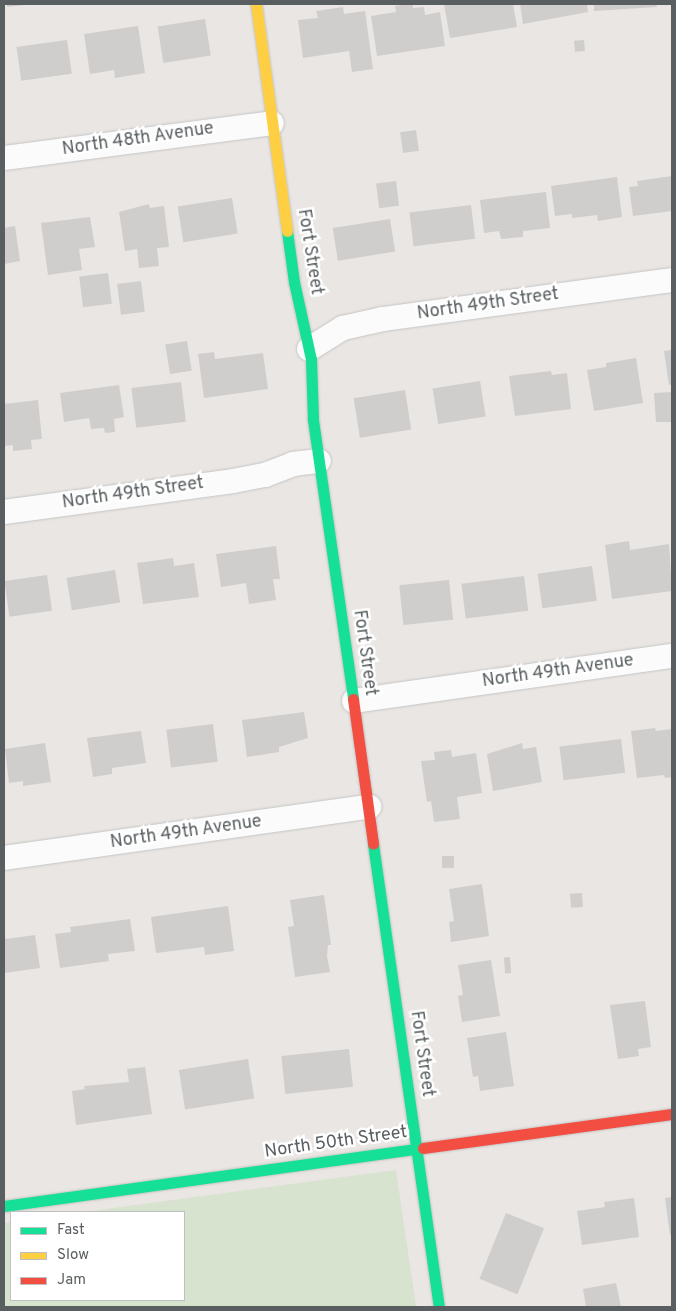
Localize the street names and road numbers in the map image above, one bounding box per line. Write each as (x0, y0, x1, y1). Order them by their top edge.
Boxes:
street label: North 48th Avenue (60, 119, 216, 161)
street label: Fort Street (292, 208, 326, 296)
street label: North 49th Street (416, 284, 560, 326)
street label: North 49th Street (61, 473, 205, 515)
street label: Fort Street (347, 609, 381, 697)
street label: North 49th Avenue (481, 651, 635, 693)
street label: North 49th Avenue (109, 812, 263, 854)
street label: Fort Street (404, 1010, 438, 1098)
street label: North 50th Street (263, 1122, 409, 1164)

